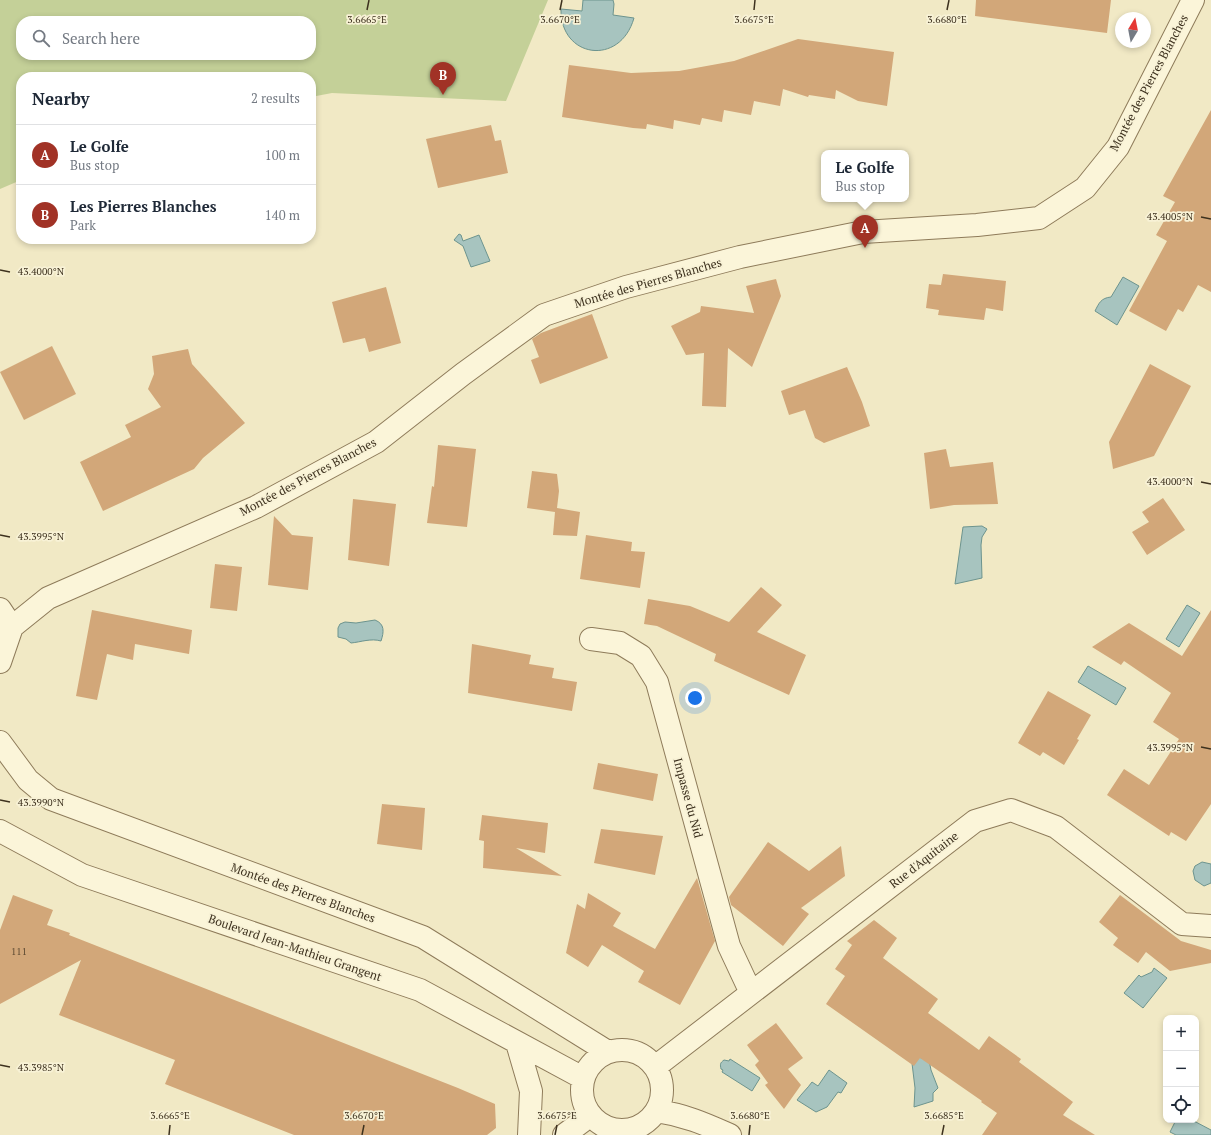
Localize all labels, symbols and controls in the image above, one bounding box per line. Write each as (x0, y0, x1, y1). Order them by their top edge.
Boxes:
street label: Montée des Pierres Blanches (1106, 12, 1191, 154)
north arrow (1115, 12, 1151, 48)
text: 3.6665°E (347, 13, 387, 26)
text: 3.6670°E (540, 13, 580, 26)
text: 3.6675°E (734, 13, 774, 26)
text: 3.6680°E (927, 13, 967, 26)
search box (16, 16, 316, 60)
icon: search (30, 27, 52, 49)
text: Search here (62, 28, 140, 48)
pin: B (430, 62, 456, 95)
text: Nearby (32, 87, 90, 110)
text: 2 results (251, 89, 300, 107)
text: Le Golfe (70, 136, 129, 156)
text: A (40, 146, 50, 164)
text: 100 m (265, 146, 300, 164)
popup (821, 150, 909, 202)
text: Bus stop (70, 156, 119, 174)
text: Le Golfe (836, 157, 894, 177)
text: Bus stop (836, 177, 885, 195)
text: Les Pierres Blanches (70, 196, 217, 216)
text: B (41, 206, 49, 224)
text: 140 m (265, 206, 300, 224)
text: 43.4005°N (1147, 210, 1194, 223)
pin: A (852, 215, 878, 248)
text: Park (70, 216, 96, 234)
street label: Montée des Pierres Blanches (572, 254, 723, 311)
text: 43.4000°N (18, 265, 65, 278)
street label: Montée des Pierres Blanches (237, 434, 379, 519)
text: 43.4000°N (1147, 475, 1194, 488)
text: 43.3995°N (18, 530, 65, 543)
your location (685, 688, 705, 708)
text: 43.3995°N (1147, 741, 1194, 754)
street label: Impasse du Nid (671, 756, 706, 840)
text: 43.3990°N (18, 796, 65, 809)
street label: Rue d'Aquitaine (886, 828, 961, 891)
street label: Montée des Pierres Blanches (229, 859, 377, 926)
street label: Boulevard Jean-Mathieu Grangent (206, 911, 384, 984)
house number: 111 (11, 945, 27, 958)
map controls (1163, 1015, 1199, 1123)
button: + (1163, 1015, 1199, 1051)
button: − (1163, 1051, 1199, 1087)
text: 43.3985°N (18, 1061, 65, 1074)
button: locate (1163, 1087, 1199, 1123)
text: 3.6665°E (150, 1109, 190, 1122)
text: 3.6670°E (344, 1109, 384, 1122)
text: 3.6675°E (537, 1109, 577, 1122)
text: 3.6680°E (730, 1109, 770, 1122)
text: 3.6685°E (924, 1109, 964, 1122)

